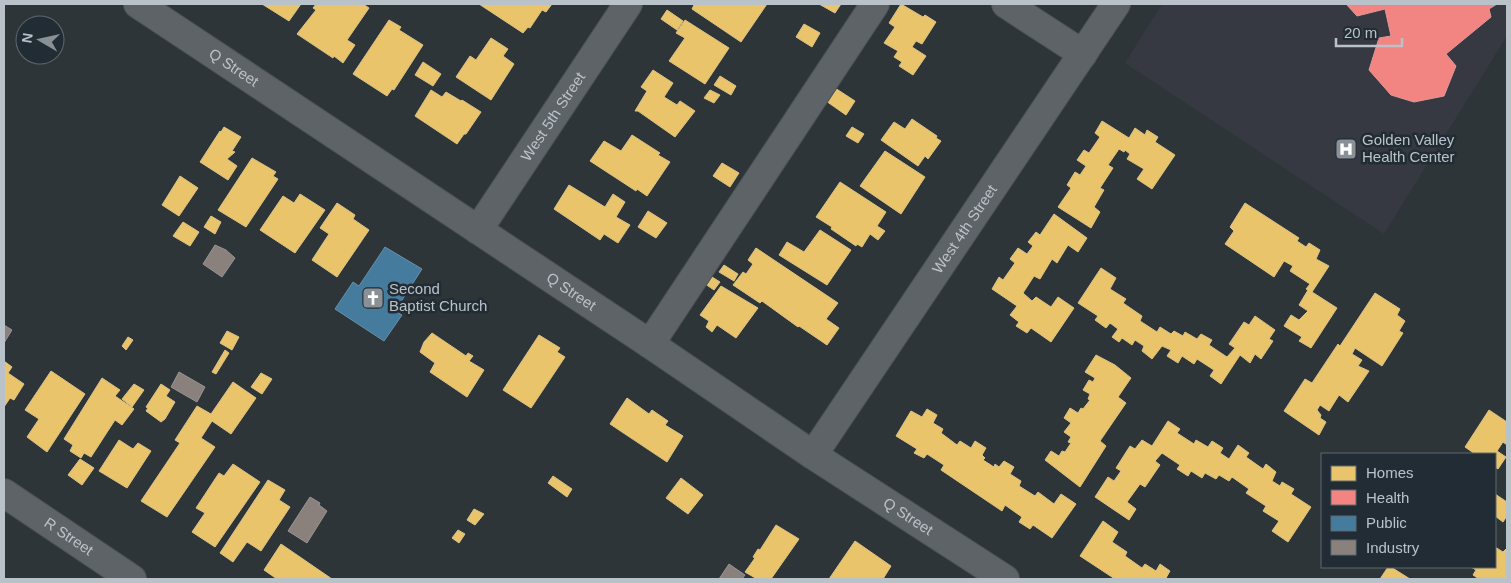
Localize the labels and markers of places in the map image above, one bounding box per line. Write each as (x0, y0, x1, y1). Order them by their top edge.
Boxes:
place label: Golden Valley Health Center (1362, 131, 1455, 165)
hospital icon: Golden Valley Health Center (1334, 137, 1358, 161)
place label: Second Baptist Church (389, 280, 487, 314)
church icon: Second Baptist Church (361, 286, 385, 310)

